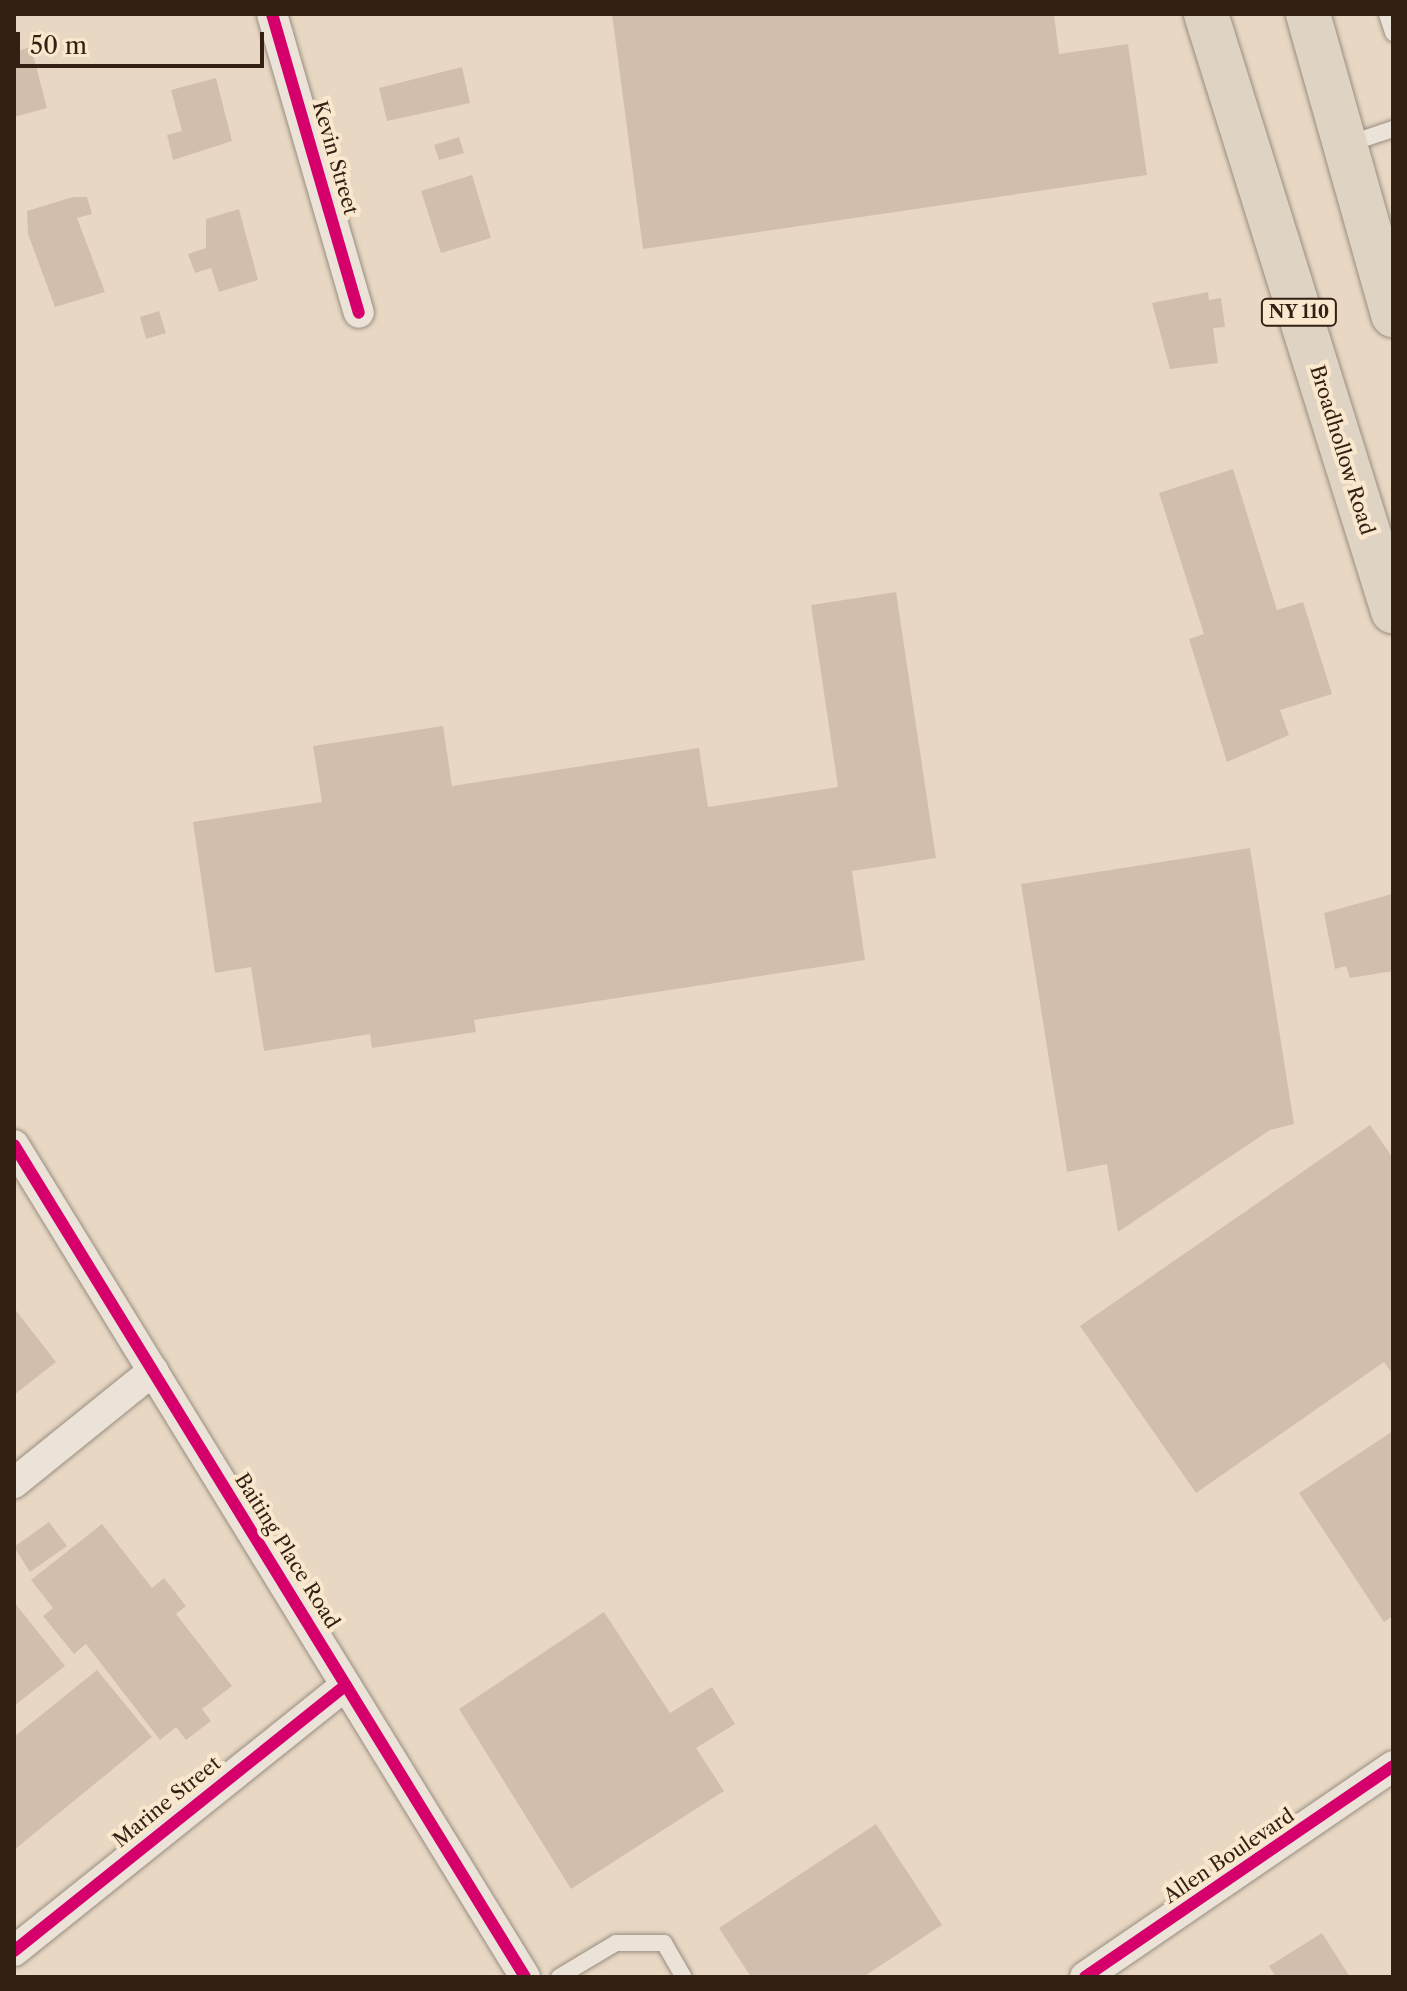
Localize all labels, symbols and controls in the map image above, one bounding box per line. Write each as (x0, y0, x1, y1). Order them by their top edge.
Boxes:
scale bar (20, 16, 268, 66)
text: 50 m (30, 31, 87, 60)
street label: Kevin Street (307, 98, 363, 218)
road number: NY 110 (1259, 298, 1339, 326)
street label: Broadhollow Road (1305, 362, 1379, 538)
street label: Baiting Place Road (230, 1469, 344, 1633)
street label: Marine Street (109, 1752, 225, 1852)
street label: Allen Boulevard (1159, 1803, 1299, 1909)

